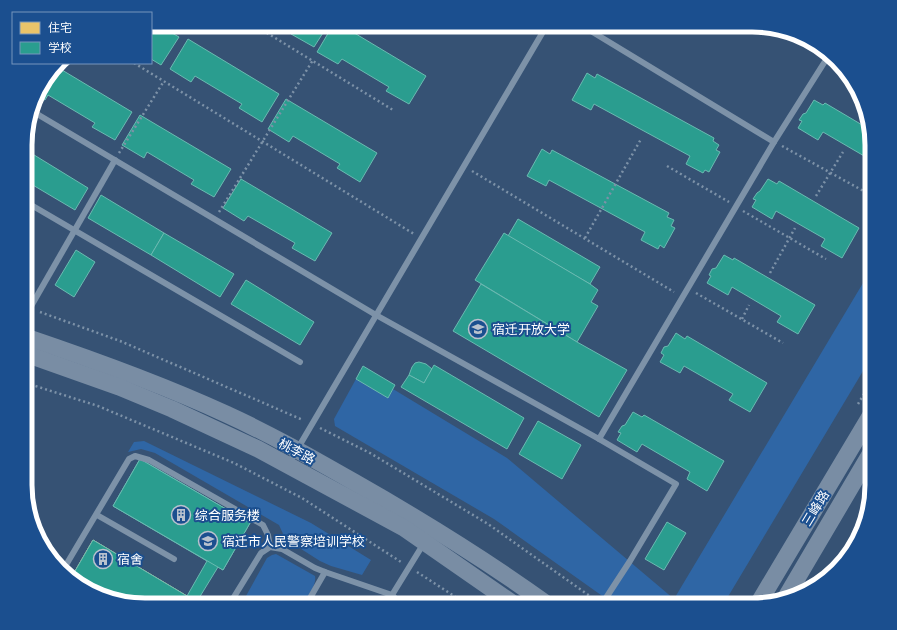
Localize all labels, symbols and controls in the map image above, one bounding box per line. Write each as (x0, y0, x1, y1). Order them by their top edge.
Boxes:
legend (12, 12, 152, 64)
text: 住宅 (48, 21, 72, 35)
text: 学校 (48, 41, 72, 55)
school or university icon: 宿迁开放大学 (467, 318, 489, 340)
place label: 宿迁开放大学 (492, 322, 570, 337)
street label: 桃李路 (276, 436, 318, 467)
street label: 三峰路 (799, 488, 832, 529)
building icon: 综合服务楼 (170, 504, 192, 526)
place label: 综合服务楼 (195, 508, 260, 523)
school or university icon: 宿迁市人民警察培训学校 (197, 530, 219, 552)
place label: 宿迁市人民警察培训学校 (222, 534, 365, 549)
building icon: 宿舍 (92, 548, 114, 570)
place label: 宿舍 (117, 552, 143, 567)

